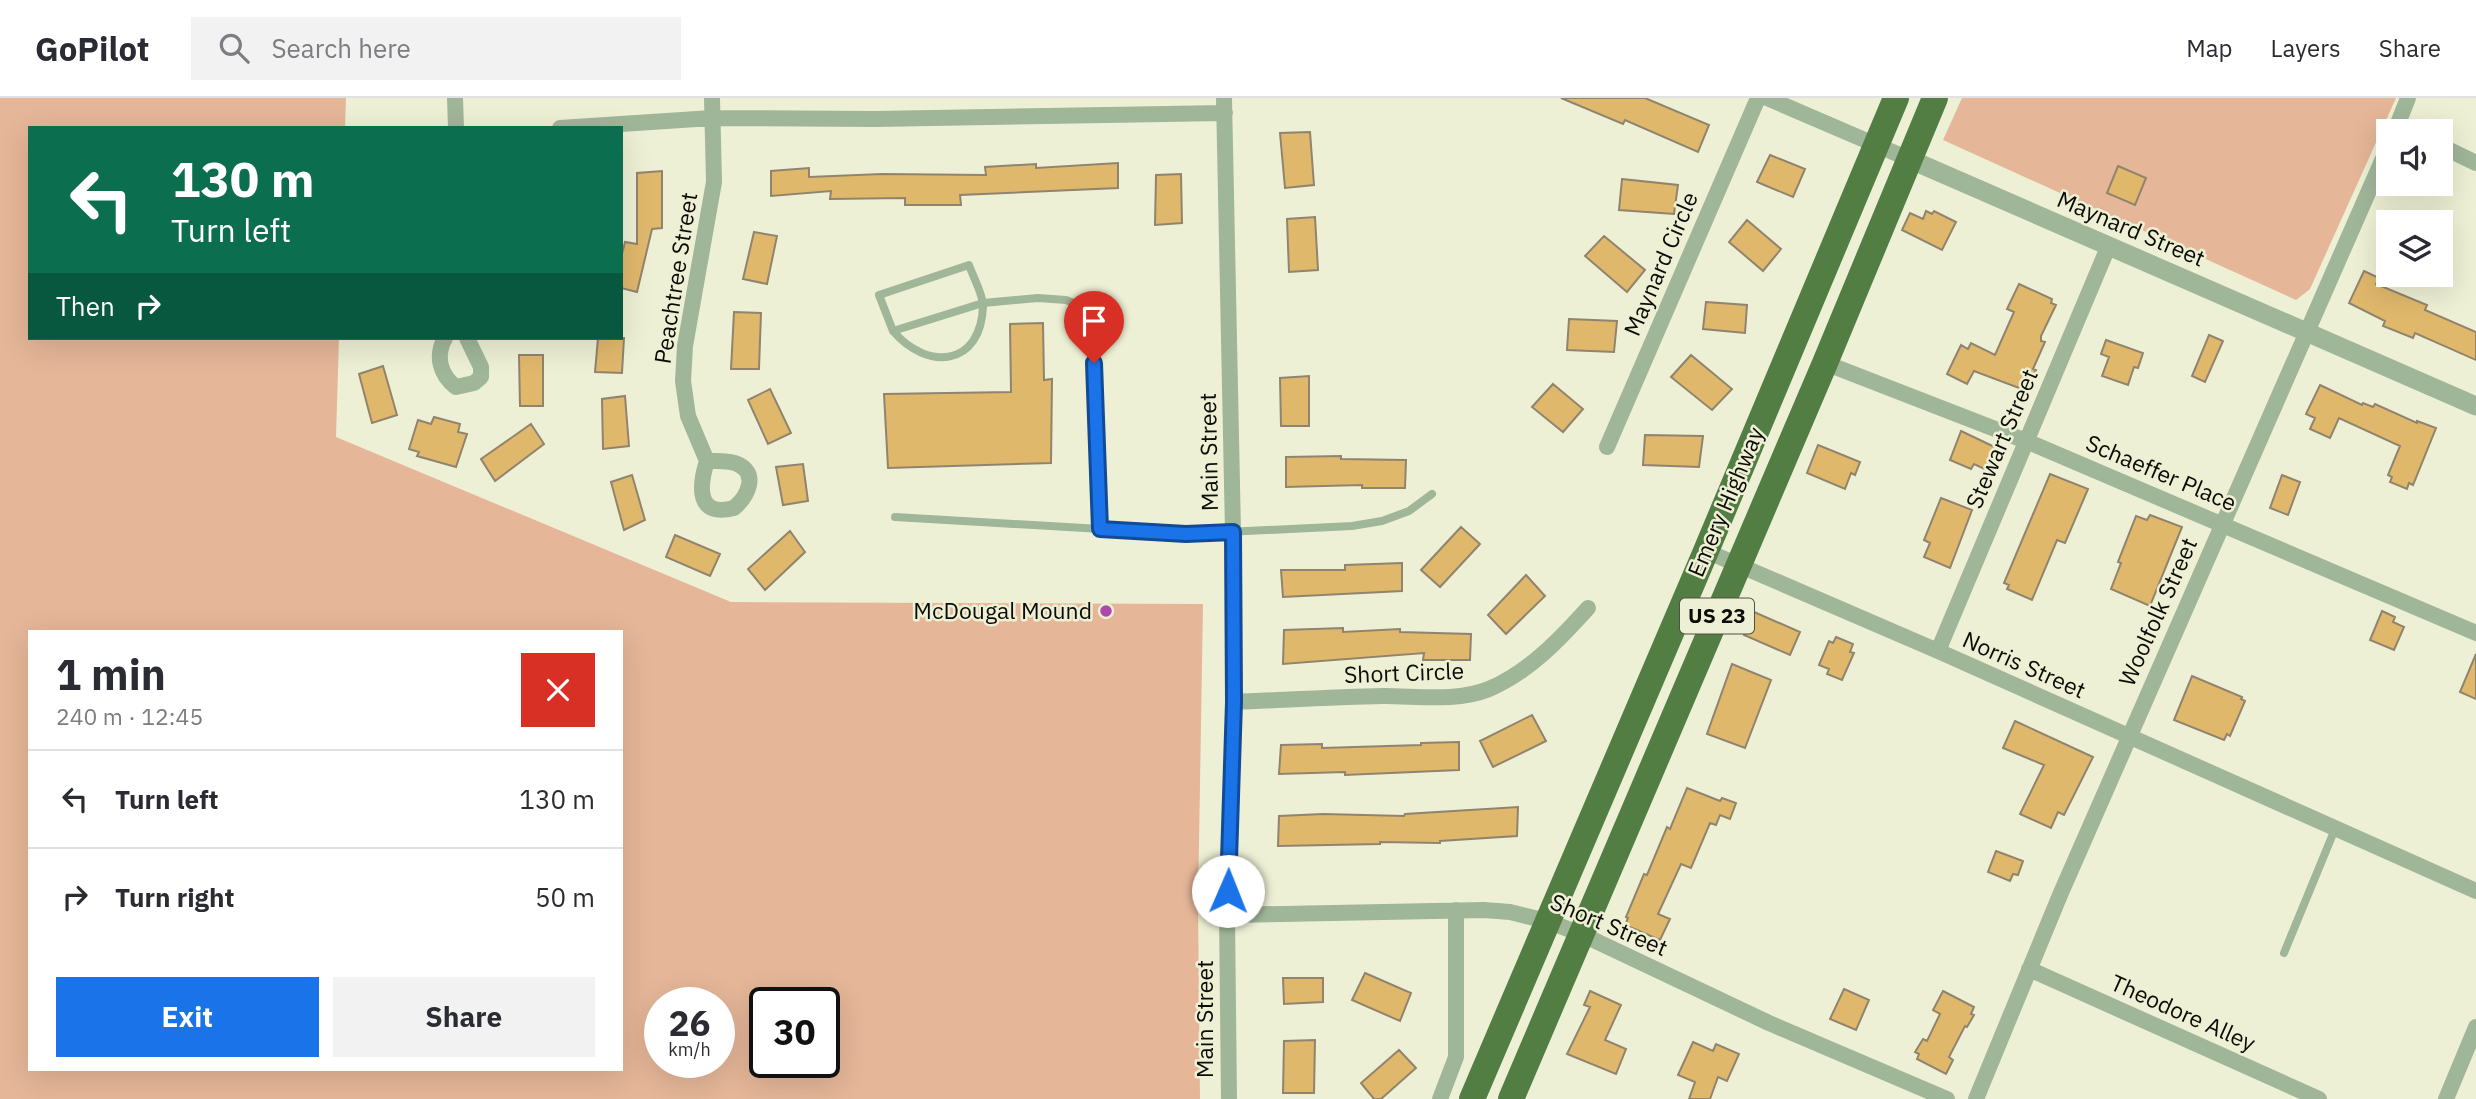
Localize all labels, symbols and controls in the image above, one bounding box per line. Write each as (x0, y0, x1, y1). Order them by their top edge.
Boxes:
search box (191, 17, 681, 80)
text: GoPilot (35, 27, 149, 70)
icon: search (215, 29, 253, 67)
text: Search here (271, 31, 411, 65)
text: Map (2186, 32, 2233, 64)
text: Layers (2271, 32, 2341, 64)
text: Share (2379, 32, 2441, 64)
map controls (2376, 119, 2453, 287)
button: sound (2376, 119, 2453, 196)
text: 130 m (171, 147, 315, 210)
icon: left (56, 154, 147, 245)
street label: Maynard Street (2053, 183, 2210, 273)
street label: Maynard Circle (1616, 187, 1704, 340)
street label: Peachtree Street (647, 190, 703, 366)
text: Turn left (171, 209, 291, 251)
button: layers (2376, 210, 2453, 287)
icon: right (129, 287, 167, 325)
text: Then (56, 289, 115, 323)
pin (1064, 291, 1124, 363)
icon: arrive (1075, 302, 1113, 340)
street label: Stewart Street (1958, 364, 2044, 513)
street label: Main Street (1192, 393, 1224, 511)
street label: Emery Highway (1680, 422, 1770, 581)
street label: Schaeffer Place (2082, 427, 2241, 517)
street label: Woolfolk Street (2111, 533, 2203, 690)
place label: McDougal Mound (913, 595, 1092, 625)
road number: US 23 (1680, 598, 1754, 634)
marker: McDougal Mound (1098, 603, 1114, 619)
street label: Norris Street (1958, 624, 2091, 705)
text: 1 min (56, 647, 166, 702)
button: close (521, 653, 595, 727)
street label: Short Circle (1343, 655, 1465, 689)
text: 240 m · 12:45 (56, 701, 203, 731)
icon: left (56, 780, 94, 818)
text: Turn left (115, 782, 218, 816)
text: 130 m (519, 782, 595, 816)
position arrow (1191, 854, 1265, 928)
icon: right (56, 878, 94, 916)
text: Turn right (115, 880, 234, 914)
text: 50 m (535, 880, 595, 914)
street label: Short Street (1546, 886, 1673, 962)
street label: Main Street (1189, 960, 1219, 1078)
street label: Theodore Alley (2106, 967, 2261, 1058)
button: Exit (56, 977, 319, 1057)
button: Share (333, 977, 595, 1057)
speed limit sign: 30 (749, 987, 840, 1078)
text: 26 (668, 1000, 711, 1046)
text: km/h (668, 1038, 711, 1061)

